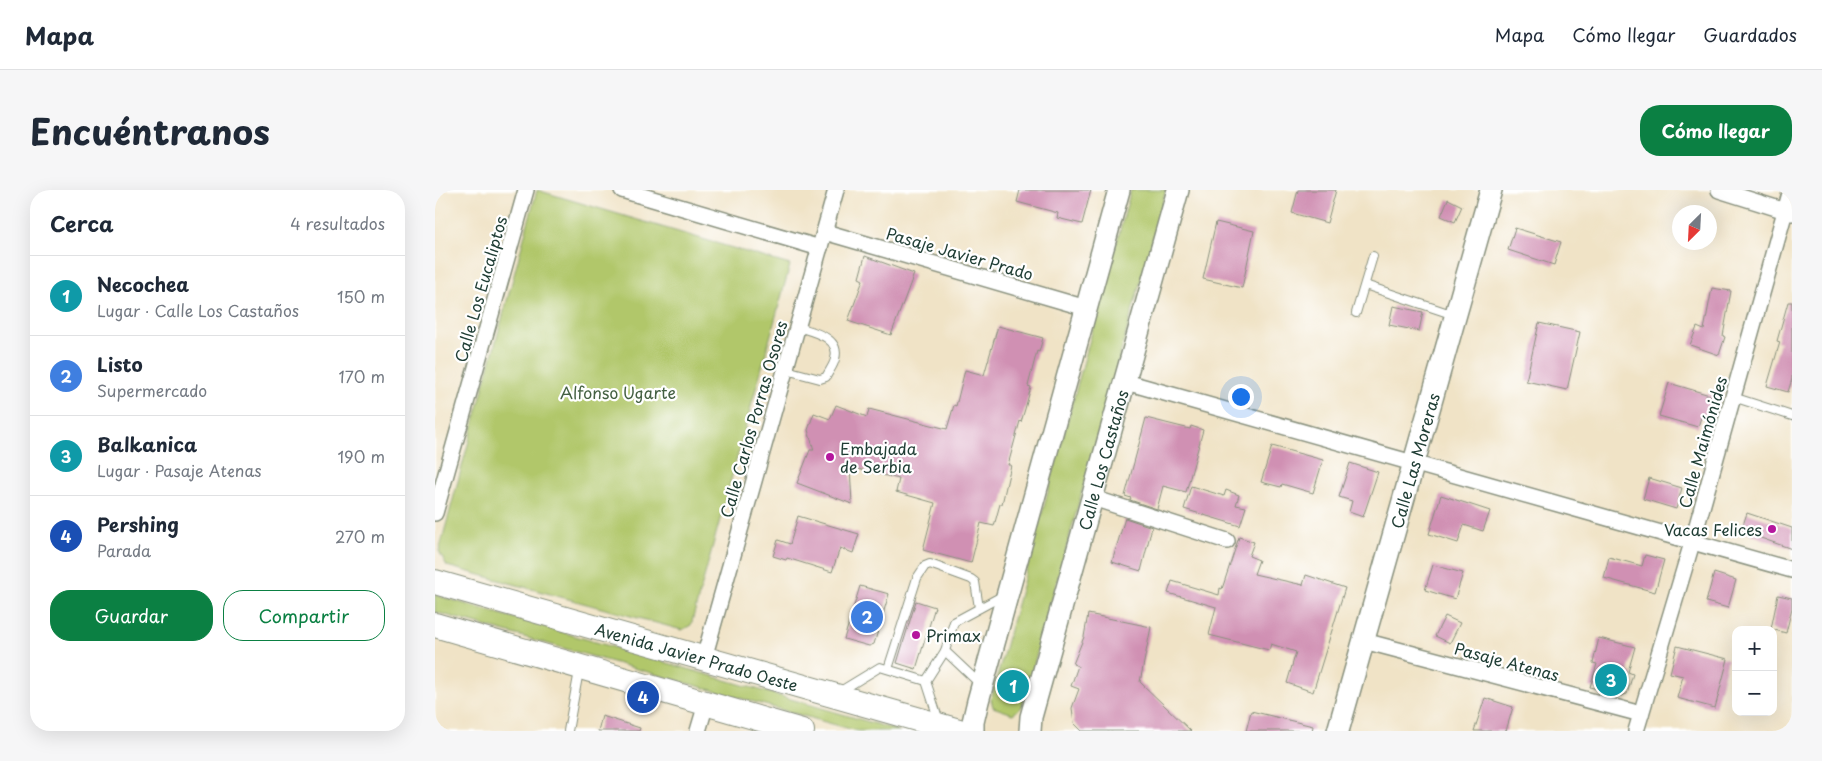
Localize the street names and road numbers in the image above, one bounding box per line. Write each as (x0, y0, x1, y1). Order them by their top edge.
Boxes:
street label: Calle Los Eucaliptos (448, 213, 512, 365)
street label: Pasaje Javier Prado (884, 221, 1036, 286)
street label: Calle Carlos Porras Osores (713, 318, 793, 520)
street label: Calle Maimónides (1672, 373, 1732, 511)
street label: Calle Los Castaños (1072, 387, 1134, 533)
street label: Calle Las Moreras (1384, 390, 1445, 531)
street label: Avenida Javier Prado Oeste (592, 616, 801, 697)
street label: Pasaje Atenas (1452, 635, 1562, 687)

